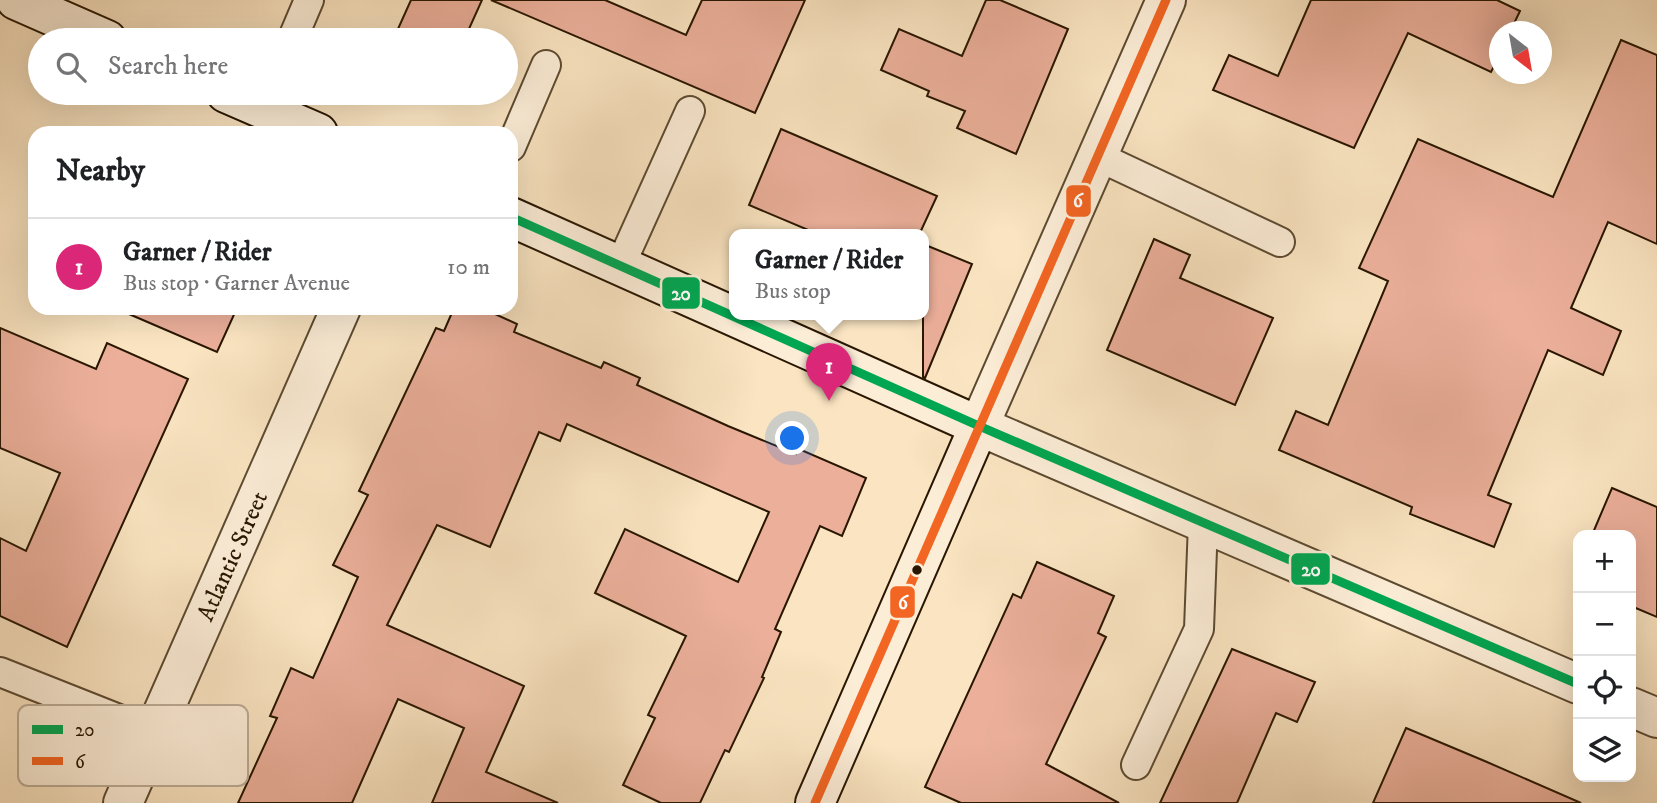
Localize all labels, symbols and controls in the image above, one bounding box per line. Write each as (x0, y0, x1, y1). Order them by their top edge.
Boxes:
north arrow (1489, 21, 1552, 84)
search box (28, 28, 518, 105)
icon: search (52, 48, 90, 86)
text: Search here (108, 50, 228, 83)
text: Nearby (56, 153, 145, 190)
line badge: 6 (1065, 184, 1092, 218)
text: 6 (1073, 190, 1084, 213)
popup (729, 229, 929, 320)
text: Garner / Rider (123, 236, 271, 269)
text: Garner / Rider (755, 244, 903, 277)
text: 1 (75, 253, 83, 282)
text: 10 m (447, 253, 490, 282)
text: Bus stop · Garner Avenue (123, 269, 350, 298)
line badge: 20 (661, 276, 701, 310)
text: Bus stop (755, 277, 831, 306)
text: 20 (671, 283, 691, 306)
pin: 1 (806, 343, 852, 401)
your location (775, 421, 809, 455)
street label: Atlantic Street (191, 487, 275, 626)
map controls (1573, 530, 1636, 782)
button: + (1573, 530, 1636, 593)
line badge: 20 (1290, 552, 1331, 586)
text: 20 (1301, 559, 1321, 582)
unlabelled marker (910, 563, 924, 577)
line badge: 6 (889, 585, 916, 619)
text: 6 (898, 592, 909, 615)
button: − (1573, 593, 1636, 656)
button: locate (1573, 656, 1636, 719)
legend (18, 705, 248, 786)
text: 20 (75, 719, 95, 742)
button: layers (1573, 719, 1636, 782)
text: 6 (75, 751, 86, 774)

